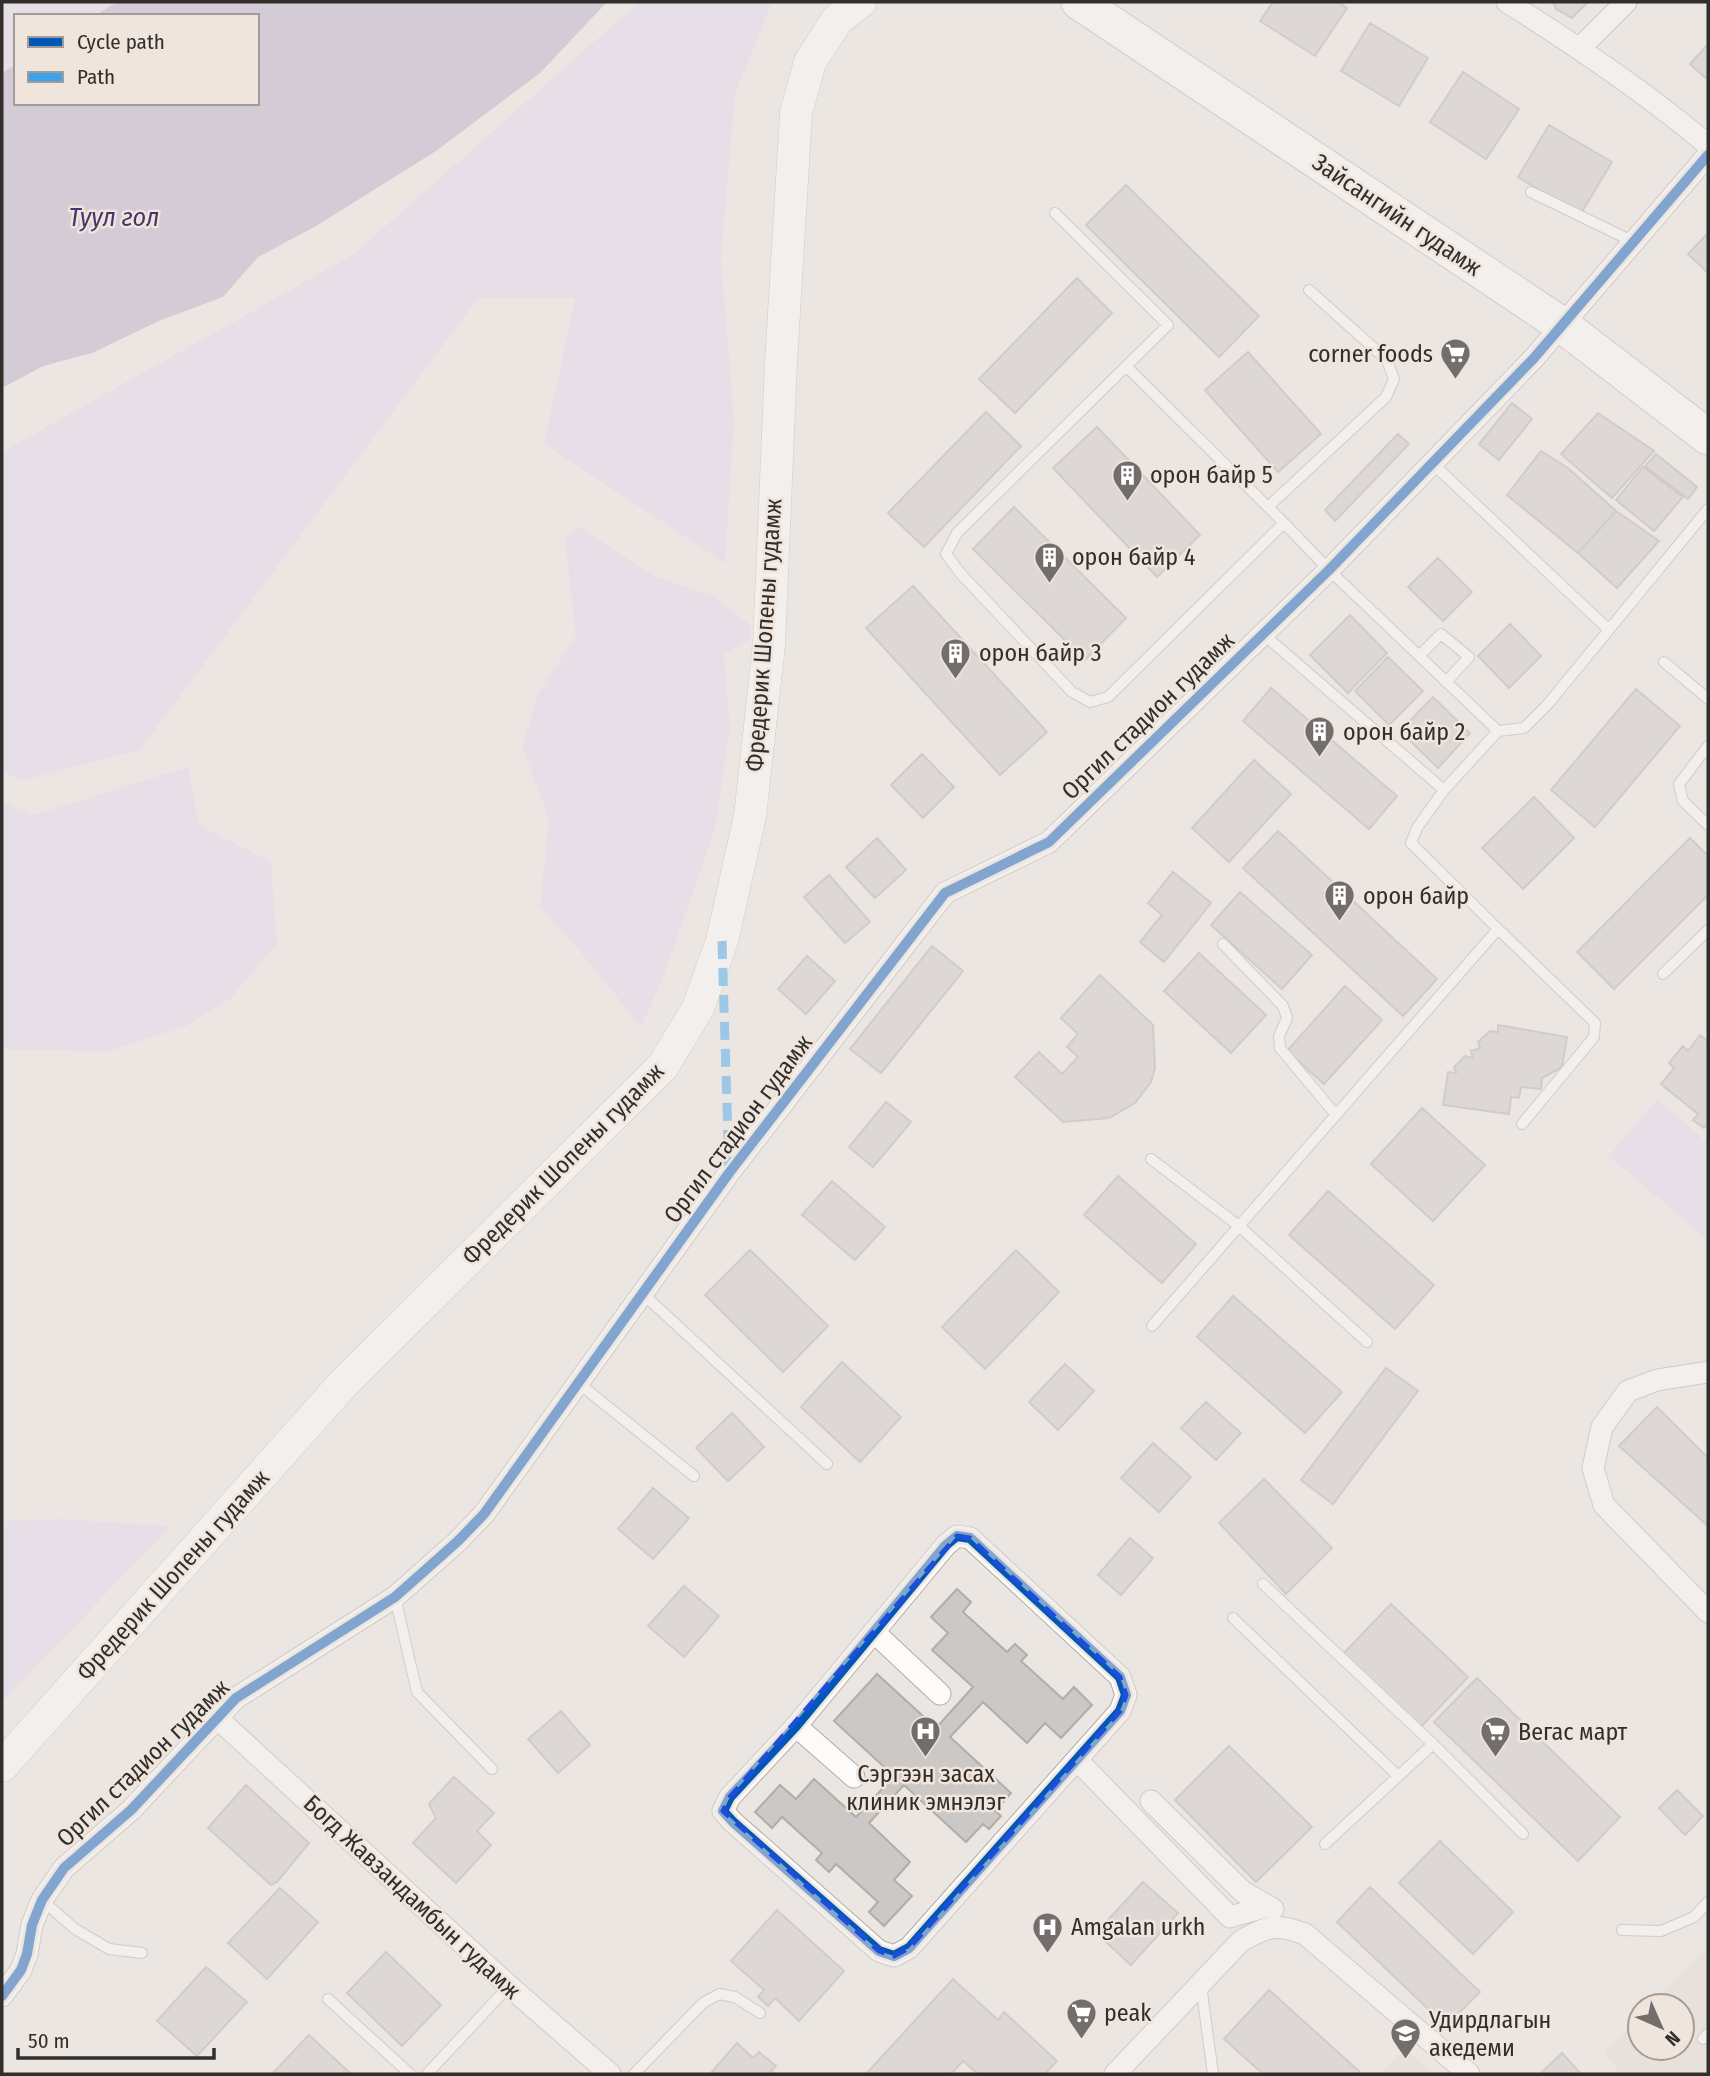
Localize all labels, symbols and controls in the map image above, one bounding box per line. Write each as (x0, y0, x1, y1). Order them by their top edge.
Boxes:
legend (14, 14, 259, 105)
text: Cycle path (77, 29, 165, 55)
text: Path (77, 64, 115, 90)
street label: Зайсангийн гудамж (1307, 148, 1487, 282)
water label: Туул гол (69, 202, 159, 233)
supermarket icon: corner foods (1439, 337, 1473, 381)
place label: corner foods (1308, 340, 1433, 368)
building icon: орон байр 5 (1110, 458, 1144, 502)
place label: орон байр 5 (1150, 461, 1273, 489)
street label: Фредерик Шопены гудамж (740, 497, 788, 772)
building icon: орон байр 4 (1032, 540, 1066, 584)
place label: орон байр 4 (1072, 543, 1195, 571)
street label: Оргил стадион гудамж (1056, 626, 1240, 805)
building icon: орон байр 3 (939, 636, 973, 680)
place label: орон байр 3 (979, 639, 1102, 667)
building icon: орон байр 2 (1303, 715, 1337, 759)
place label: орон байр 2 (1343, 718, 1465, 746)
building icon: орон байр (1323, 879, 1357, 923)
place label: орон байр (1363, 882, 1469, 910)
street label: Оргил стадион гудамж (658, 1029, 818, 1229)
street label: Фредерик Шопены гудамж (456, 1057, 670, 1271)
street label: Фредерик Шопены гудамж (71, 1464, 275, 1686)
street label: Оргил стадион гудамж (51, 1673, 235, 1852)
hospital icon: Сэргээн засах клиник эмнэлэг (909, 1715, 943, 1759)
supermarket icon: Вегас март (1478, 1715, 1512, 1759)
place label: Вегас март (1518, 1718, 1628, 1746)
place label: Сэргээн засах клиник эмнэлэг (846, 1760, 1006, 1816)
street label: Богд Жавзандамбын гудамж (298, 1789, 527, 2005)
hospital icon: Amgalan urkh (1031, 1910, 1065, 1954)
place label: Amgalan urkh (1071, 1913, 1205, 1941)
north arrow (1626, 1992, 1696, 2062)
supermarket icon: peak (1064, 1996, 1098, 2040)
place label: peak (1104, 1999, 1152, 2027)
place label: Удирдлагын акедеми (1428, 2006, 1551, 2062)
scale bar (18, 2016, 214, 2060)
school or university icon: Удирдлагын акедеми (1389, 2017, 1423, 2061)
text: N (1661, 2027, 1685, 2051)
text: 50 m (28, 2028, 70, 2054)

